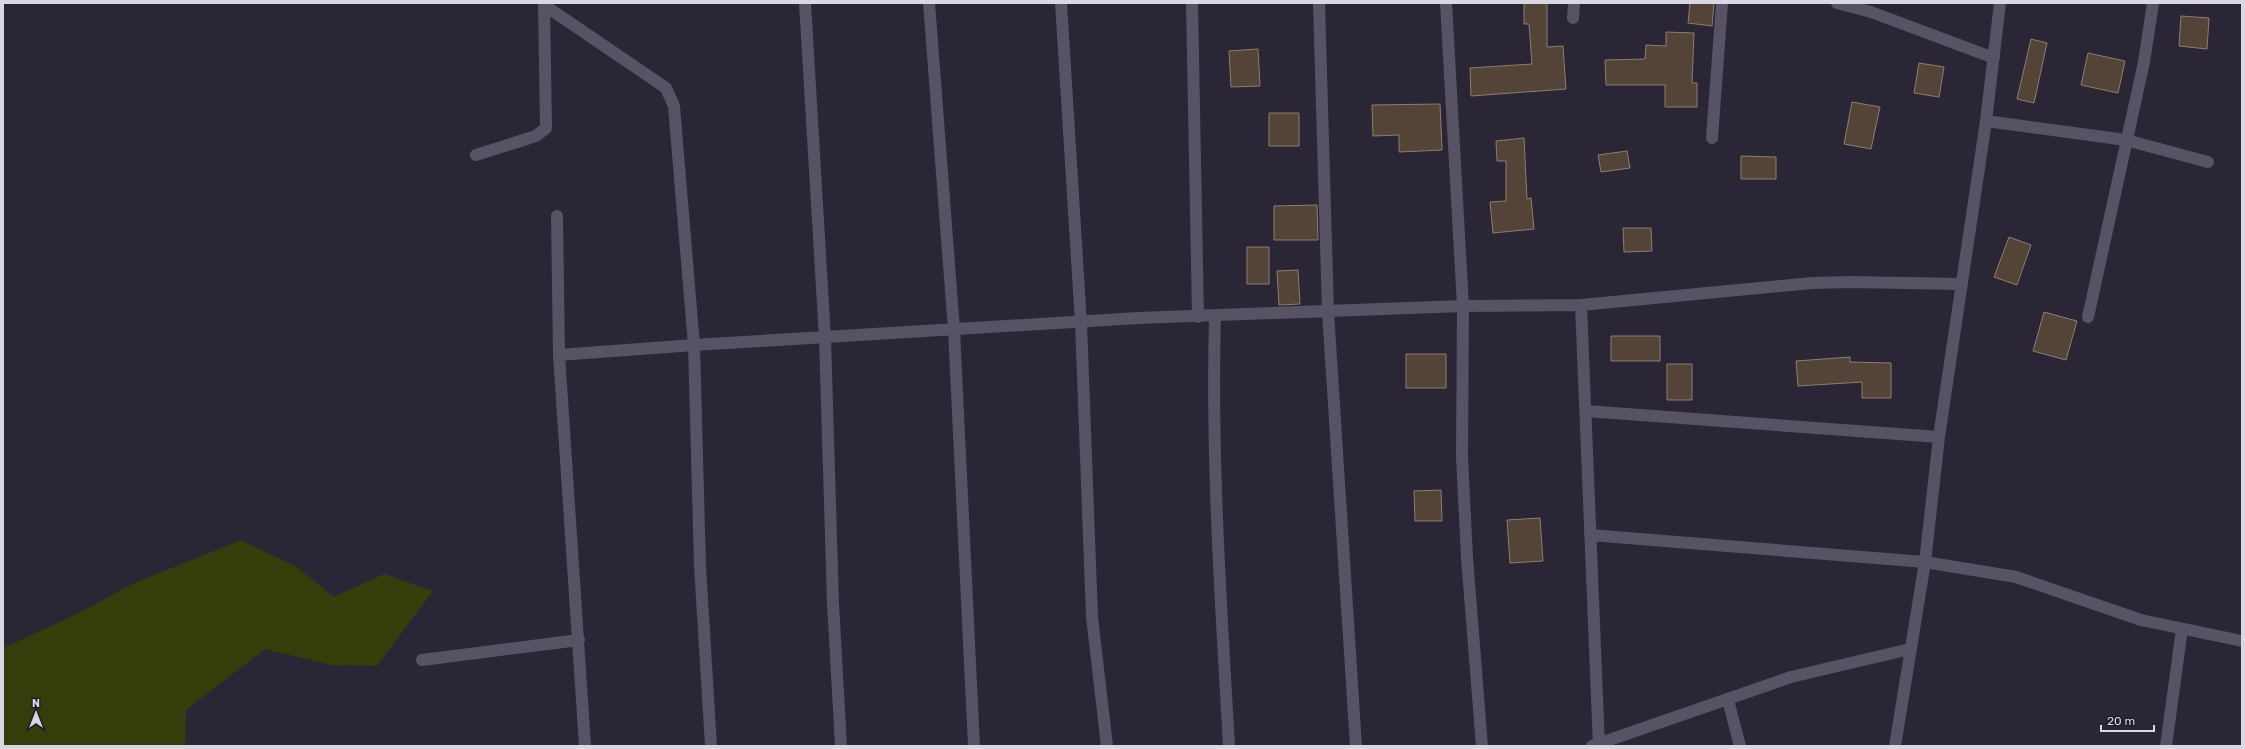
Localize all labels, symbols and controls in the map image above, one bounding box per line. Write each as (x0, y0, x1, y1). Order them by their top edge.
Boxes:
north arrow (16, 693, 56, 733)
text: N (32, 697, 40, 710)
scale bar (2101, 707, 2154, 733)
text: 20 m (2107, 714, 2135, 728)

